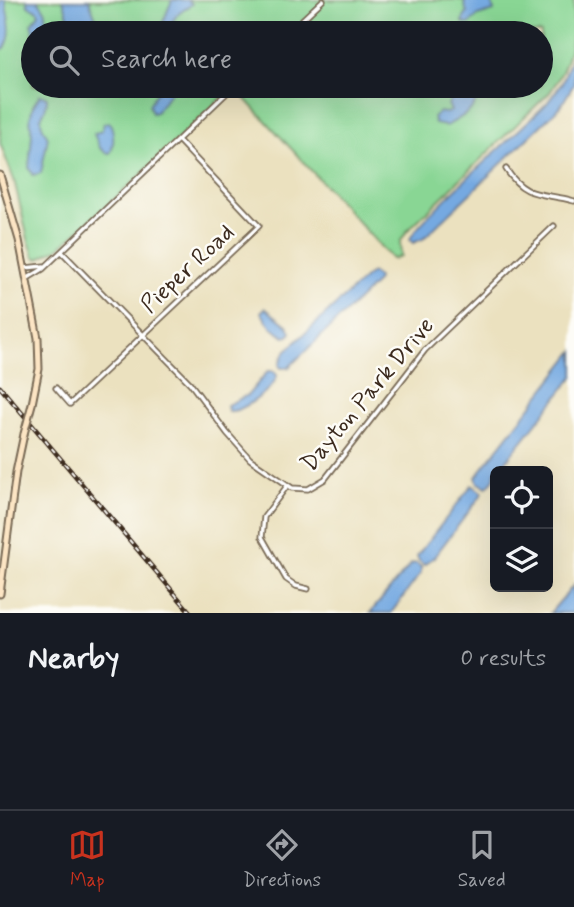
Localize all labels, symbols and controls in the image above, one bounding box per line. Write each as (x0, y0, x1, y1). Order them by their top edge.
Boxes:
search box (21, 21, 553, 98)
icon: search (45, 41, 83, 79)
text: Search here (101, 43, 232, 77)
street label: Pieper Road (135, 218, 241, 320)
street label: Dayton Park Drive (294, 311, 442, 479)
map controls (490, 466, 553, 592)
button: locate (490, 466, 553, 529)
button: layers (490, 529, 553, 592)
text: Nearby (28, 639, 119, 678)
text: 0 results (460, 644, 546, 674)
tab: Map (68, 826, 106, 893)
tab: Directions (243, 826, 321, 893)
tab: Saved (458, 826, 506, 893)

